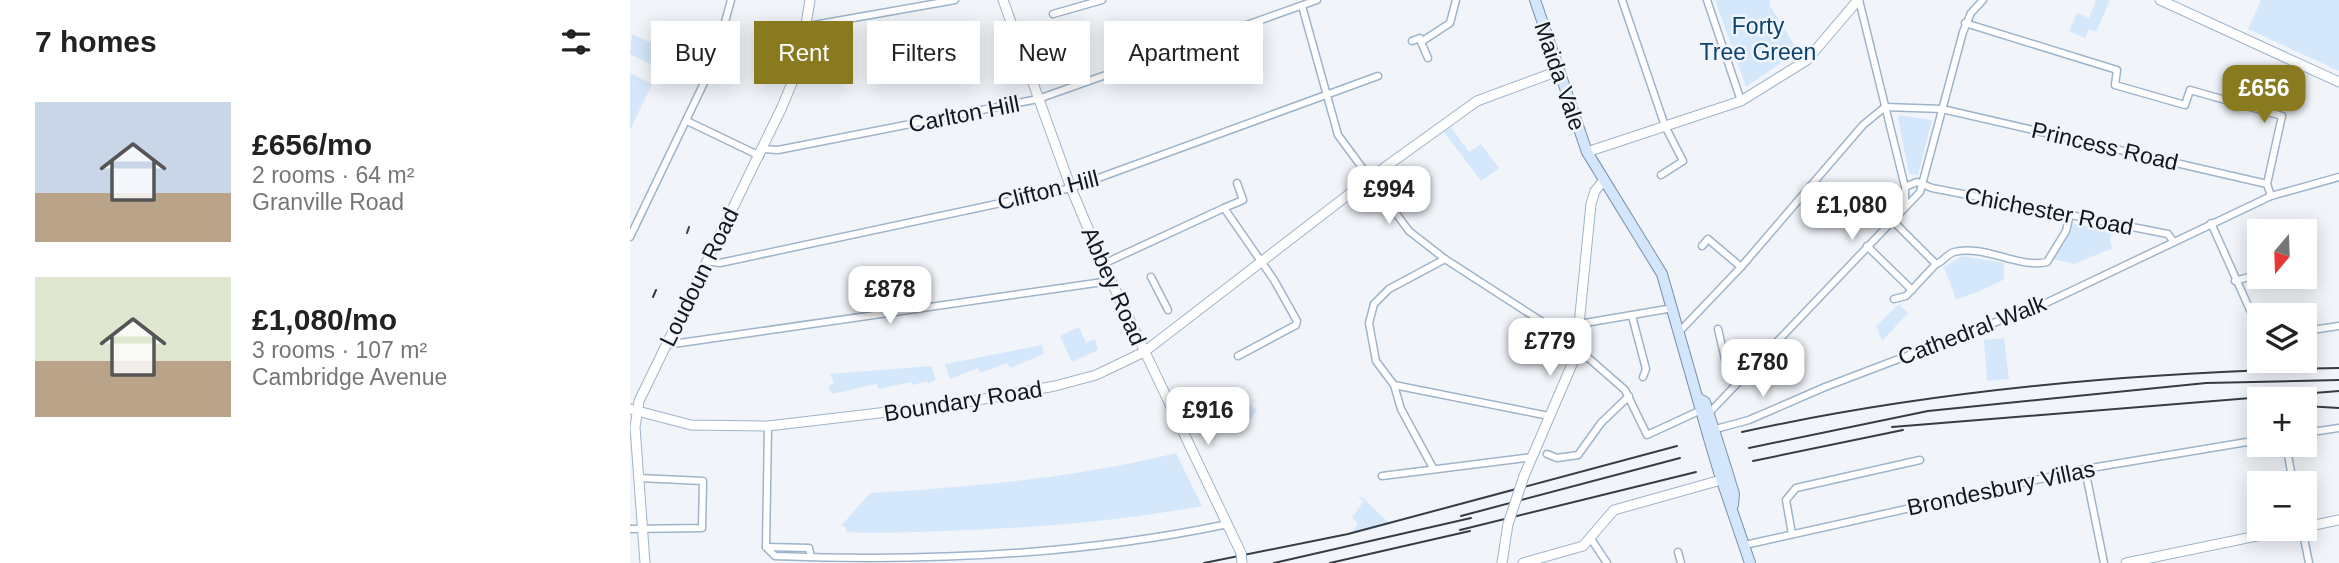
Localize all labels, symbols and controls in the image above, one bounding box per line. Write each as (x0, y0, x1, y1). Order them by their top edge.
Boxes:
park label: Forty Tree Green (1700, 13, 1816, 65)
street label: Maida Vale (1529, 18, 1591, 134)
chip: Buy (651, 21, 740, 84)
chip: Rent (754, 21, 853, 84)
chip: Filters (867, 21, 980, 84)
chip: New (994, 21, 1090, 84)
chip: Apartment (1104, 21, 1263, 84)
icon: filters (557, 23, 595, 61)
text: 7 homes (35, 25, 157, 58)
pin: £656 (2223, 66, 2305, 125)
text: £656 (2238, 75, 2290, 101)
street label: Carlton Hill (906, 91, 1022, 137)
street label: Princess Road (2029, 117, 2181, 175)
text: £656/mo (252, 128, 372, 161)
icon: home (91, 130, 175, 214)
text: 2 rooms · 64 m² (252, 162, 414, 188)
street label: Clifton Hill (995, 165, 1101, 215)
pin: £994 (1348, 166, 1430, 226)
text: £994 (1363, 176, 1415, 202)
pin: £1,080 (1795, 182, 1909, 242)
street label: Chichester Road (1962, 182, 2136, 240)
text: Granville Road (252, 189, 404, 215)
text: £1,080 (1817, 192, 1887, 218)
street label: Loudoun Road (654, 203, 744, 351)
north arrow (2247, 219, 2317, 289)
map controls (2247, 219, 2317, 541)
street label: Abbey Road (1076, 223, 1152, 349)
pin: £878 (849, 266, 931, 326)
text: £878 (864, 276, 916, 302)
street label: Cathedral Walk (1894, 290, 2050, 370)
text: £1,080/mo (252, 303, 397, 336)
button: layers (2247, 303, 2317, 373)
icon: home (91, 305, 175, 389)
pin: £779 (1509, 318, 1591, 378)
text: £779 (1524, 328, 1576, 354)
text: 3 rooms · 107 m² (252, 337, 427, 363)
pin: £780 (1722, 340, 1804, 399)
text: £780 (1737, 349, 1789, 375)
text: Cambridge Avenue (252, 364, 447, 390)
street label: Boundary Road (882, 376, 1044, 426)
button: + (2247, 387, 2317, 457)
pin: £916 (1167, 388, 1249, 447)
text: £916 (1182, 397, 1234, 423)
street label: Brondesbury Villas (1905, 455, 2097, 521)
button: − (2247, 471, 2317, 541)

